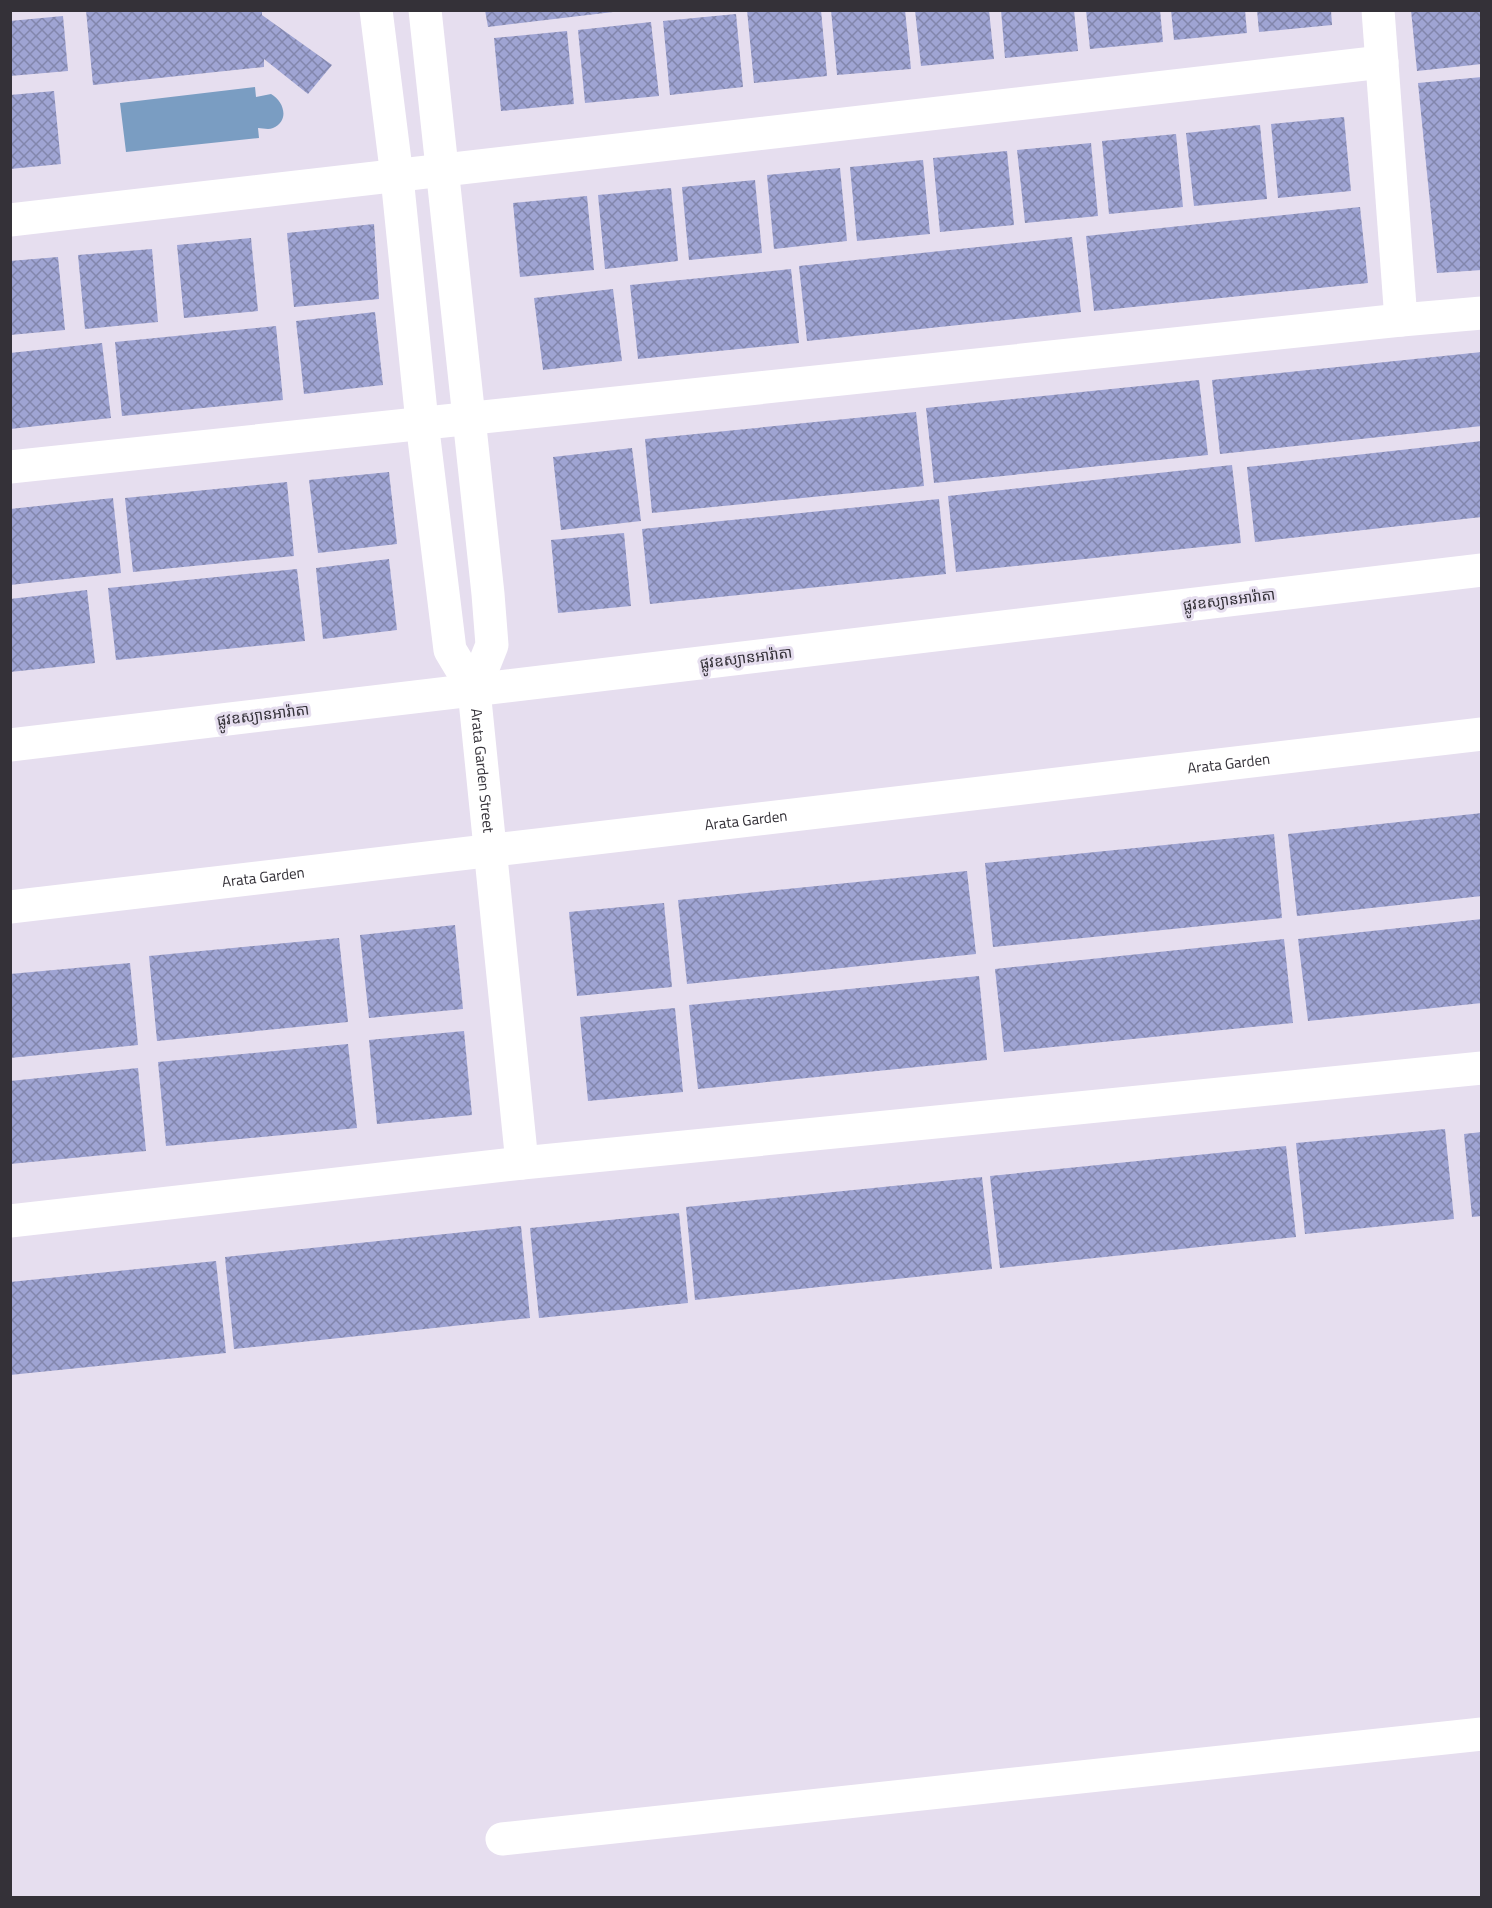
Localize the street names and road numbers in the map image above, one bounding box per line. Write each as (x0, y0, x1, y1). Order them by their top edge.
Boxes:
street label: ផ្លូវឧស្យានអារ៉ាតា (1181, 582, 1277, 619)
street label: ផ្លូវឧស្យានអារ៉ាតា (698, 640, 794, 677)
street label: ផ្លូវឧស្យានអារ៉ាតា (215, 697, 311, 734)
street label: Arata Garden Street (465, 707, 501, 835)
street label: Arata Garden (1186, 747, 1271, 780)
street label: Arata Garden (703, 804, 788, 836)
street label: Arata Garden (221, 860, 306, 893)

